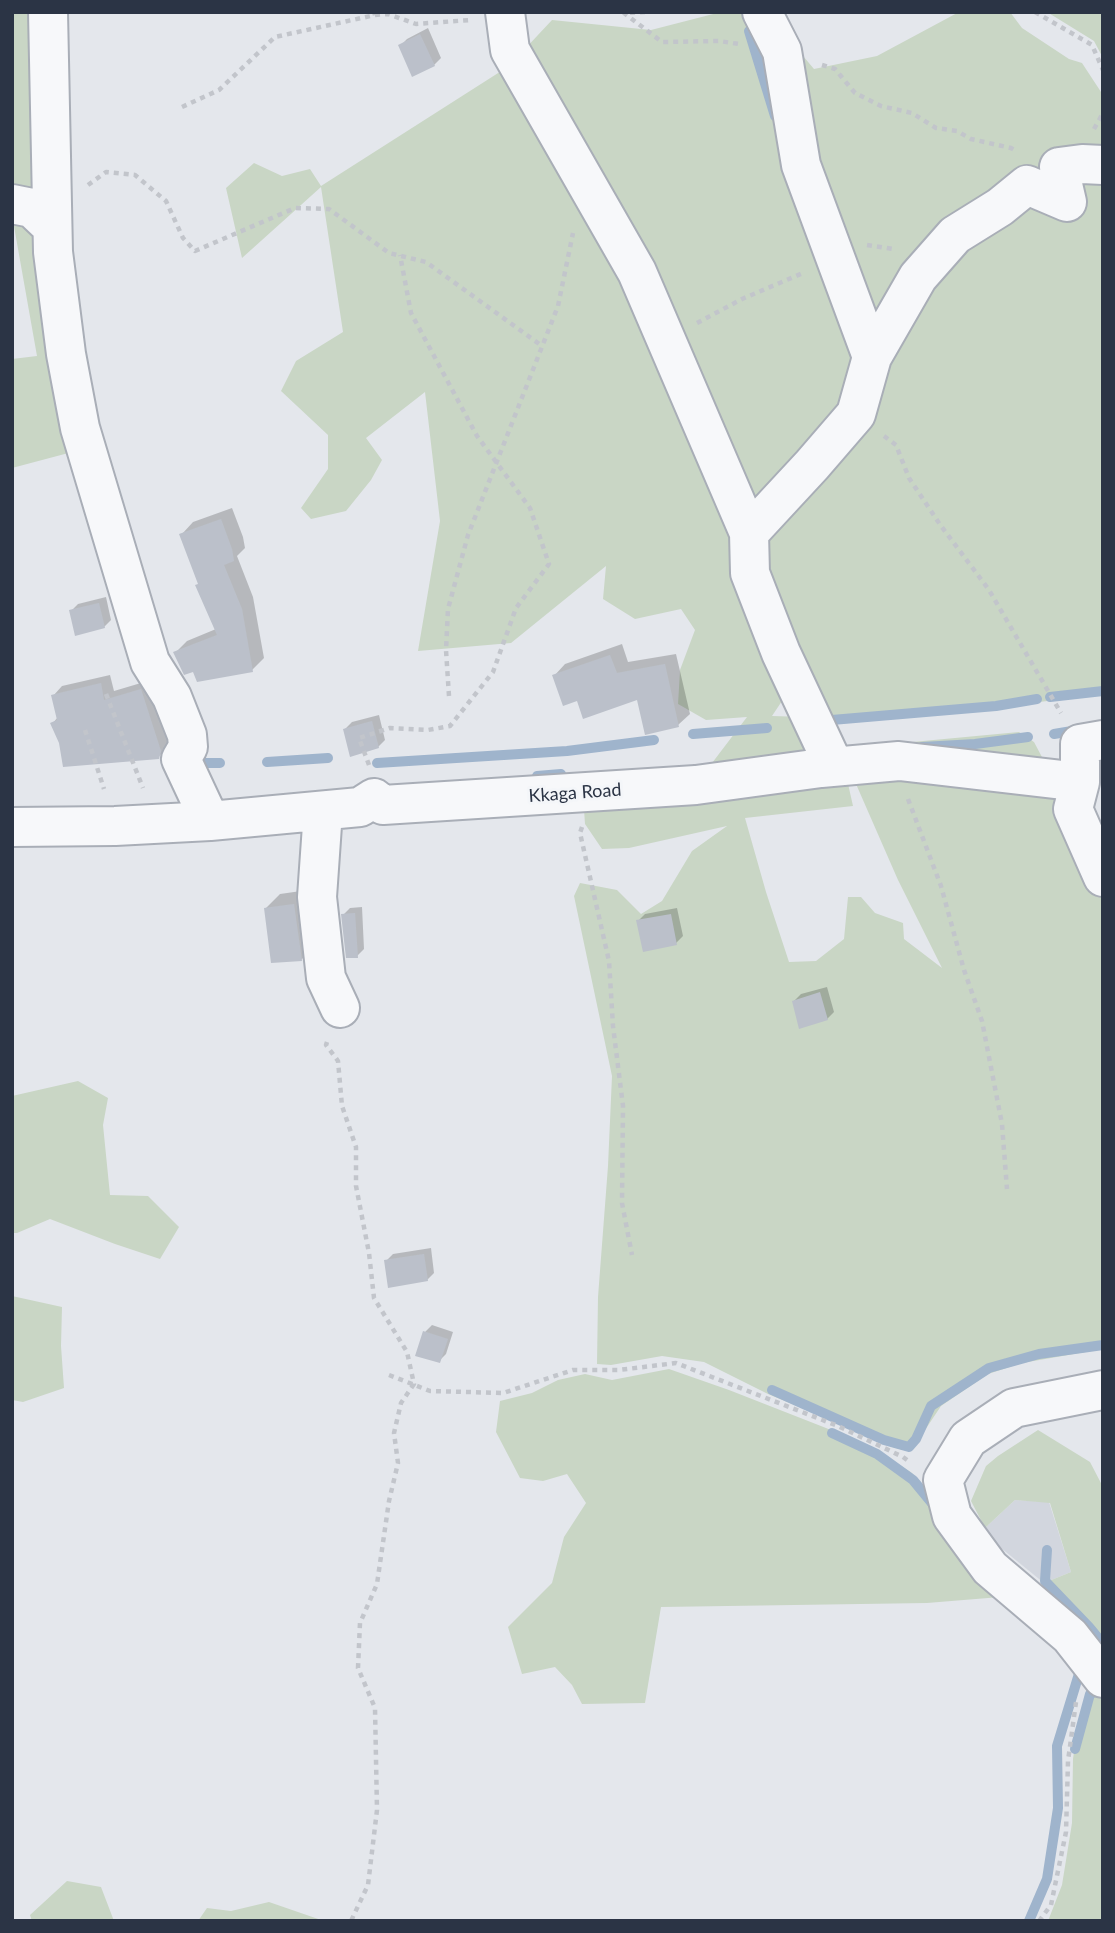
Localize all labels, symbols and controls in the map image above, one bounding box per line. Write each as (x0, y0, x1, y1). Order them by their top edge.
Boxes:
street label: Kkaga Road (528, 779, 622, 807)

